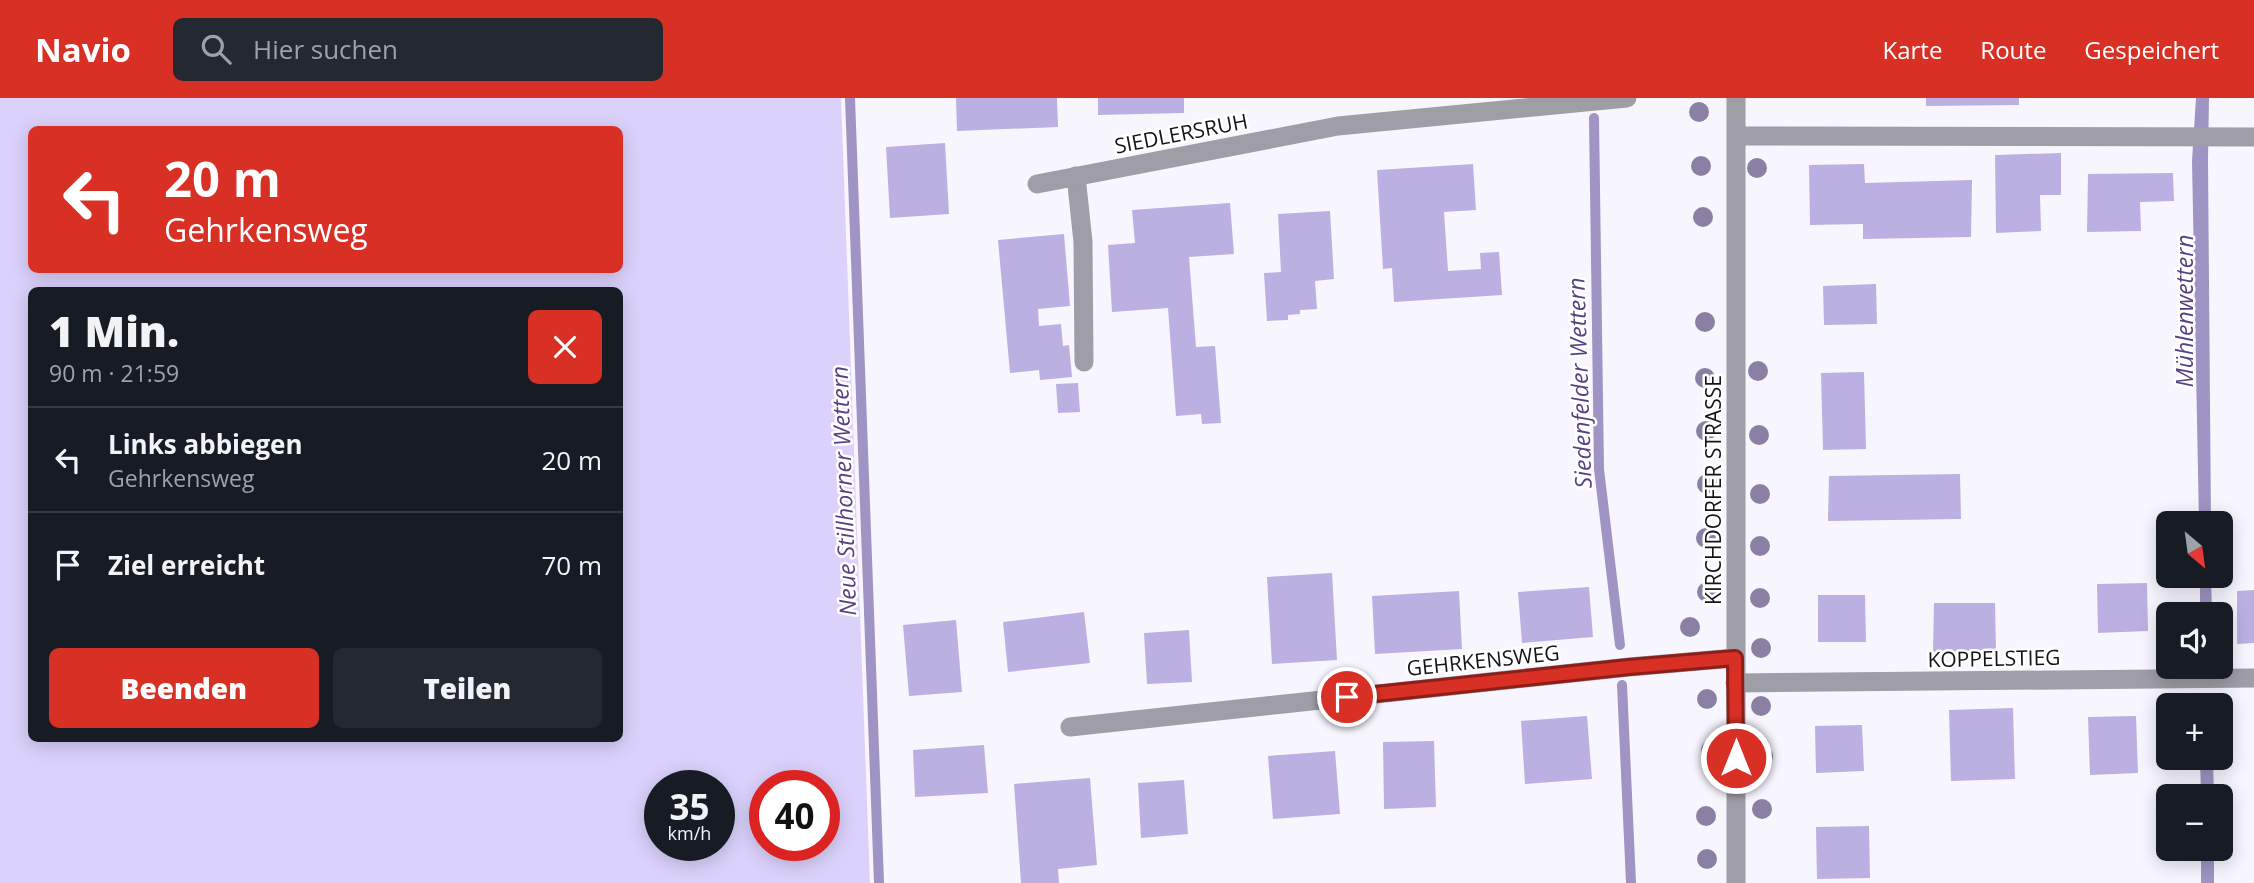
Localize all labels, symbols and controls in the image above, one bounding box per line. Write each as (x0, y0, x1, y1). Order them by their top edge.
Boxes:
search box (173, 18, 663, 81)
text: Navio (35, 27, 131, 72)
icon: search (197, 30, 235, 68)
text: Hier suchen (253, 31, 398, 67)
text: Karte (1882, 33, 1942, 66)
text: Route (1980, 33, 2046, 66)
text: Gespeichert (2084, 33, 2219, 66)
street label: SIEDLERSRUH (1112, 106, 1250, 160)
text: 20 m (164, 145, 281, 211)
icon: left (49, 154, 140, 245)
text: Gehrkensweg (164, 208, 368, 251)
water label: Mühlenwettern (2168, 234, 2200, 388)
water label: Siedenfelder Wettern (1559, 277, 1599, 489)
text: 1 Min. (49, 302, 179, 359)
button: close (528, 310, 602, 384)
text: 90 m · 21:59 (49, 357, 179, 389)
water label: Neue Stillhorner Wettern (823, 366, 863, 616)
street label: KIRCHDORFER STRASSE (1699, 375, 1727, 605)
text: Links abbiegen (108, 426, 303, 462)
icon: left (49, 441, 87, 479)
text: 20 m (541, 442, 602, 478)
text: Gehrkensweg (108, 462, 254, 494)
north arrow (2156, 511, 2233, 588)
map controls (2156, 511, 2233, 861)
icon: arrive (49, 546, 87, 584)
text: Ziel erreicht (108, 547, 265, 583)
text: 70 m (541, 547, 602, 583)
button: sound (2156, 602, 2233, 679)
street label: GEHRKENSWEG (1405, 638, 1561, 682)
street label: KOPPELSTIEG (1927, 643, 2061, 673)
button: Beenden (49, 648, 319, 728)
button: Teilen (333, 648, 602, 728)
pin (1317, 667, 1377, 727)
icon: arrive (1328, 678, 1366, 716)
button: + (2156, 693, 2233, 770)
position arrow (1699, 721, 1773, 795)
speed limit sign: 40 (749, 770, 840, 861)
text: 35 (669, 783, 710, 830)
button: − (2156, 784, 2233, 861)
text: km/h (668, 821, 711, 845)

